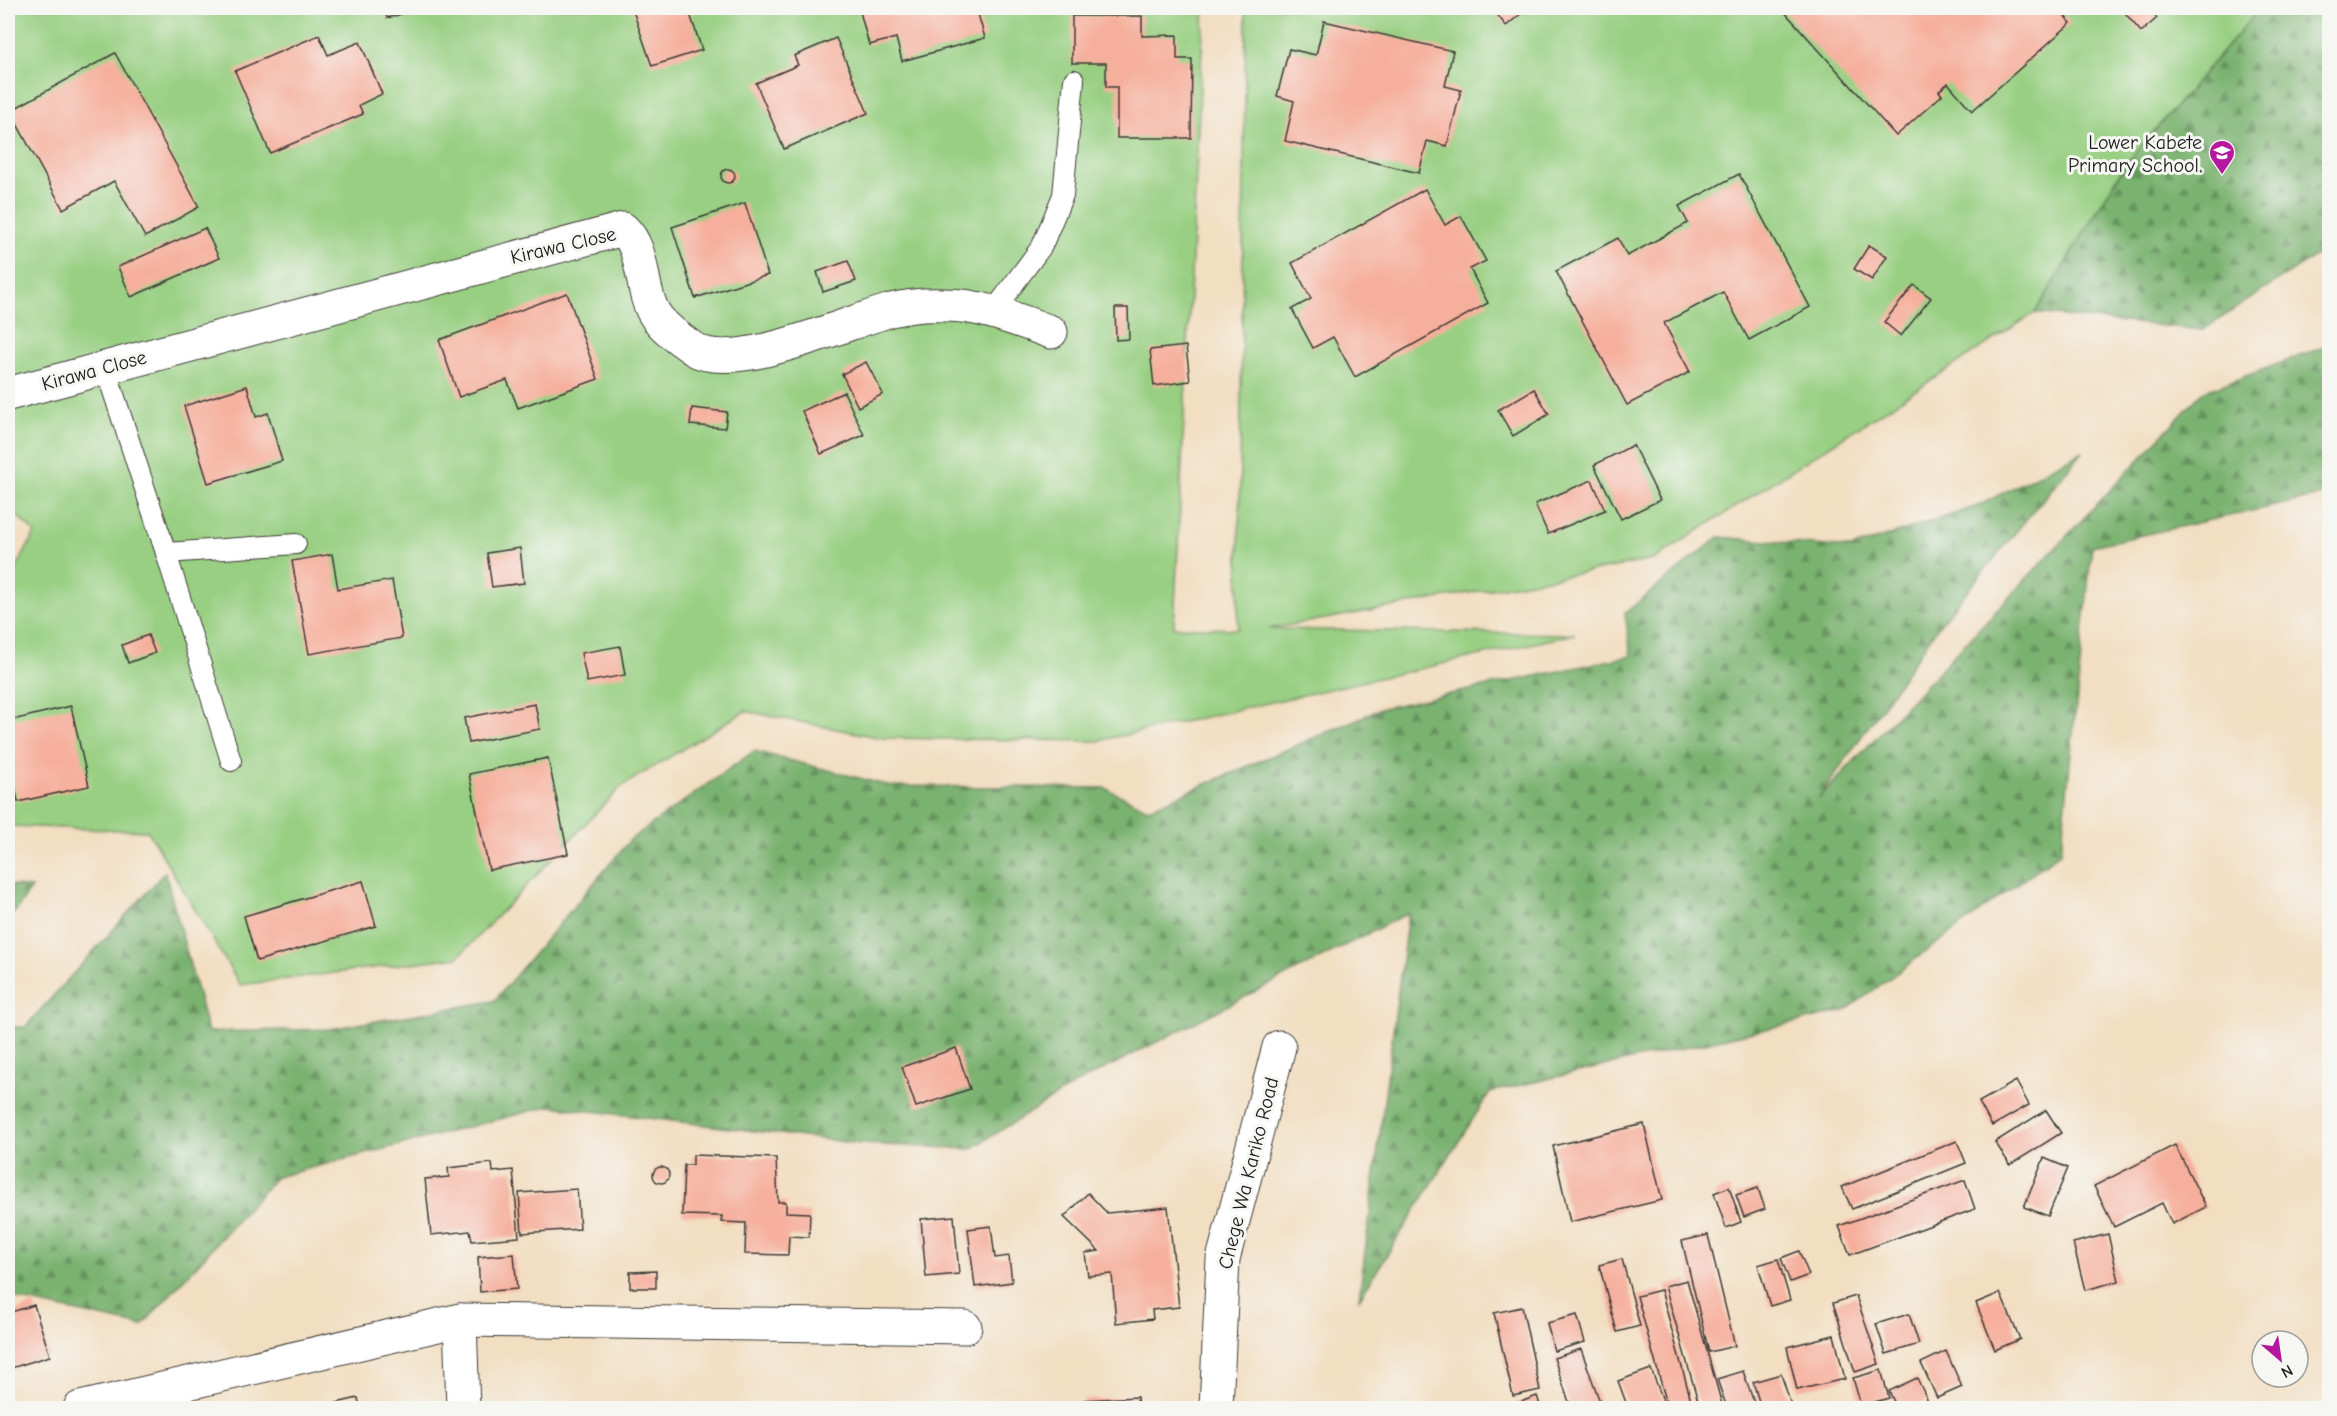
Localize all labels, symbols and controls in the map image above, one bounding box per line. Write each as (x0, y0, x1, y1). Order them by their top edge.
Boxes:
place label: Lower Kabete Primary School. (2068, 131, 2202, 177)
school or university icon: Lower Kabete Primary School. (2207, 138, 2237, 176)
street label: Kirawa Close (508, 222, 618, 269)
street label: Kirawa Close (39, 345, 149, 396)
street label: Chege Wa Kariko Road (1213, 1075, 1283, 1271)
north arrow (2250, 1329, 2310, 1389)
text: N (2278, 1361, 2296, 1382)

